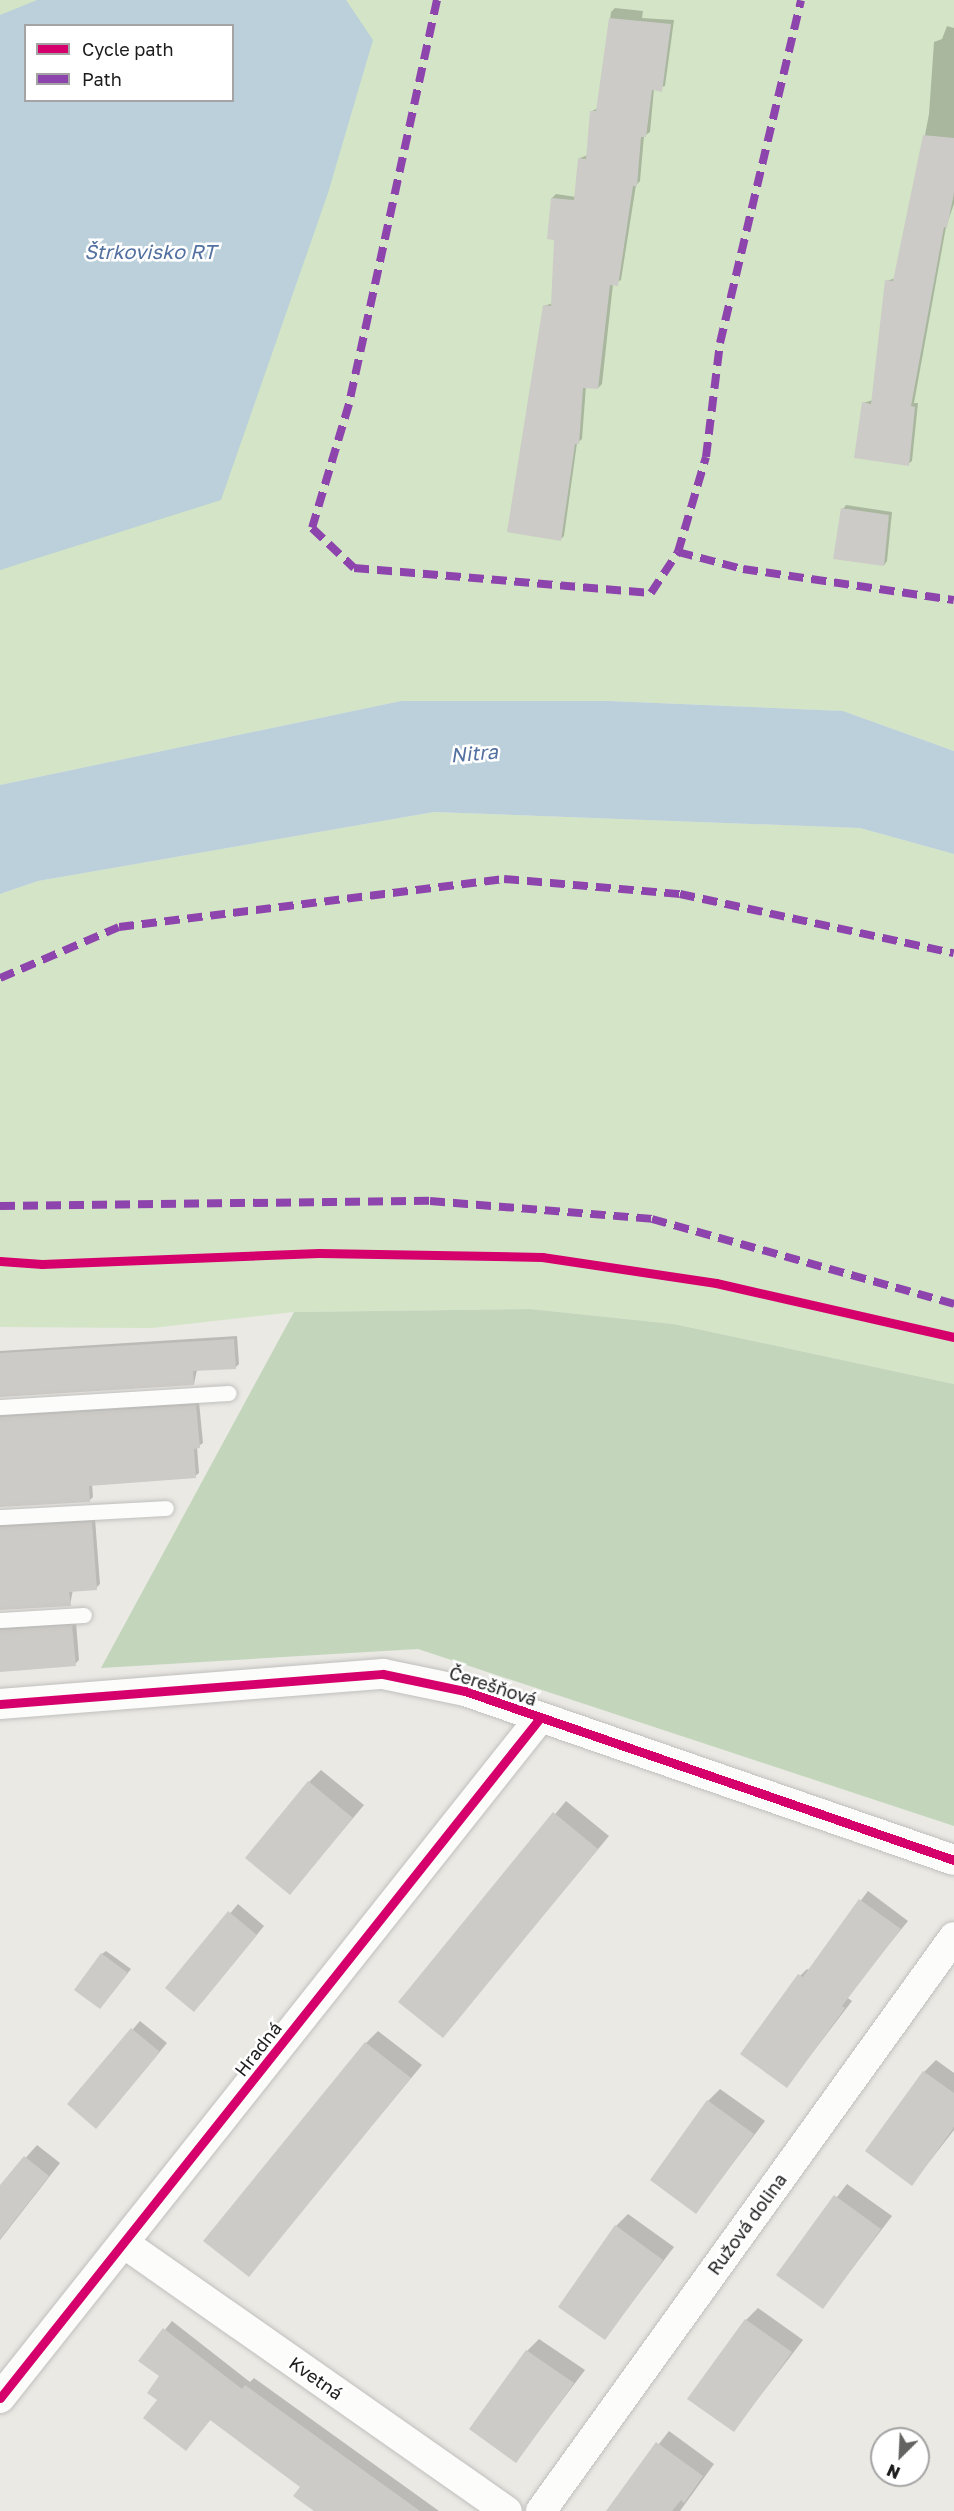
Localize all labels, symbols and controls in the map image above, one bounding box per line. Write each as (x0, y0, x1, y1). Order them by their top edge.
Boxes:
legend (24, 24, 234, 102)
text: Cycle path (82, 38, 174, 60)
text: Path (82, 68, 122, 90)
water label: Štrkovisko RT (84, 239, 216, 263)
water label: Nitra (449, 739, 499, 767)
street label: Čerešňová (447, 1662, 539, 1710)
street label: Hradná (230, 2018, 286, 2080)
street label: Ružová dolina (703, 2169, 791, 2279)
street label: Kvetná (285, 2352, 347, 2404)
north arrow (870, 2427, 930, 2487)
text: N (884, 2460, 903, 2483)

